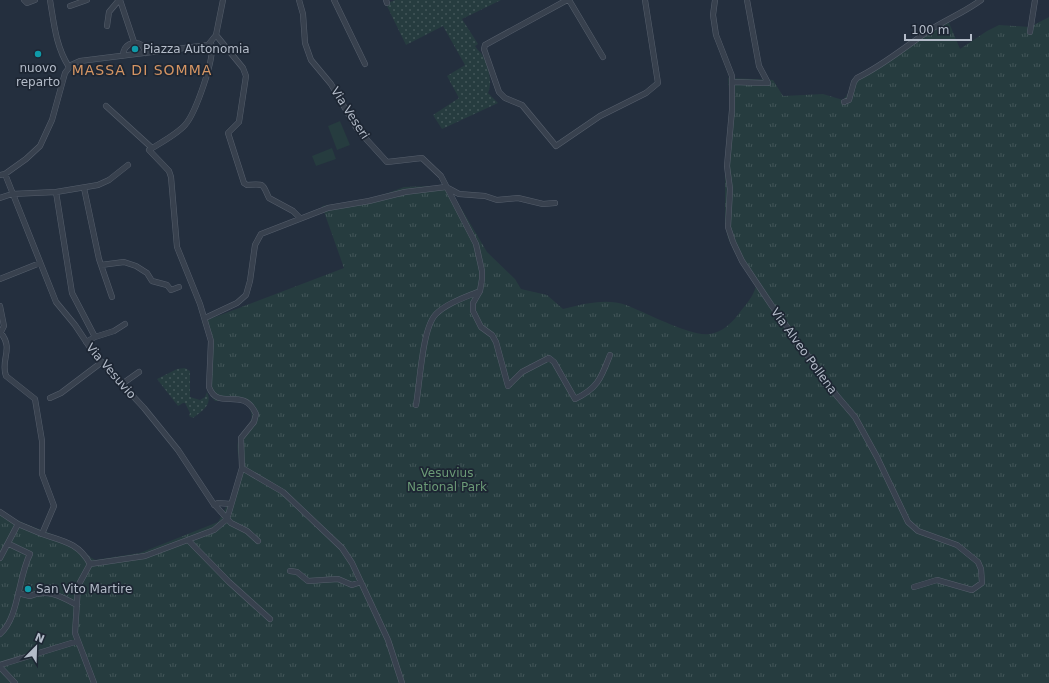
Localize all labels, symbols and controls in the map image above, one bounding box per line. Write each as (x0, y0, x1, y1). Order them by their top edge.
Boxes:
scale bar (905, 16, 971, 42)
text: 100 m (911, 23, 949, 37)
place label: Piazza Autonomia (143, 42, 250, 56)
marker: Piazza Autonomia (130, 44, 140, 54)
marker: nuovo reparto (33, 49, 43, 59)
place label: nuovo reparto (16, 61, 60, 89)
district label: MASSA DI SOMMA (72, 62, 212, 78)
street label: Via Veseri (328, 84, 372, 142)
street label: Via Alveo Pollena (768, 305, 840, 397)
street label: Via Vesuvio (83, 340, 139, 402)
park label: Vesuvius National Park (407, 466, 487, 494)
place label: San Vito Martire (36, 582, 132, 596)
marker: San Vito Martire (23, 584, 33, 594)
north arrow (16, 627, 56, 667)
text: N (33, 630, 46, 646)

